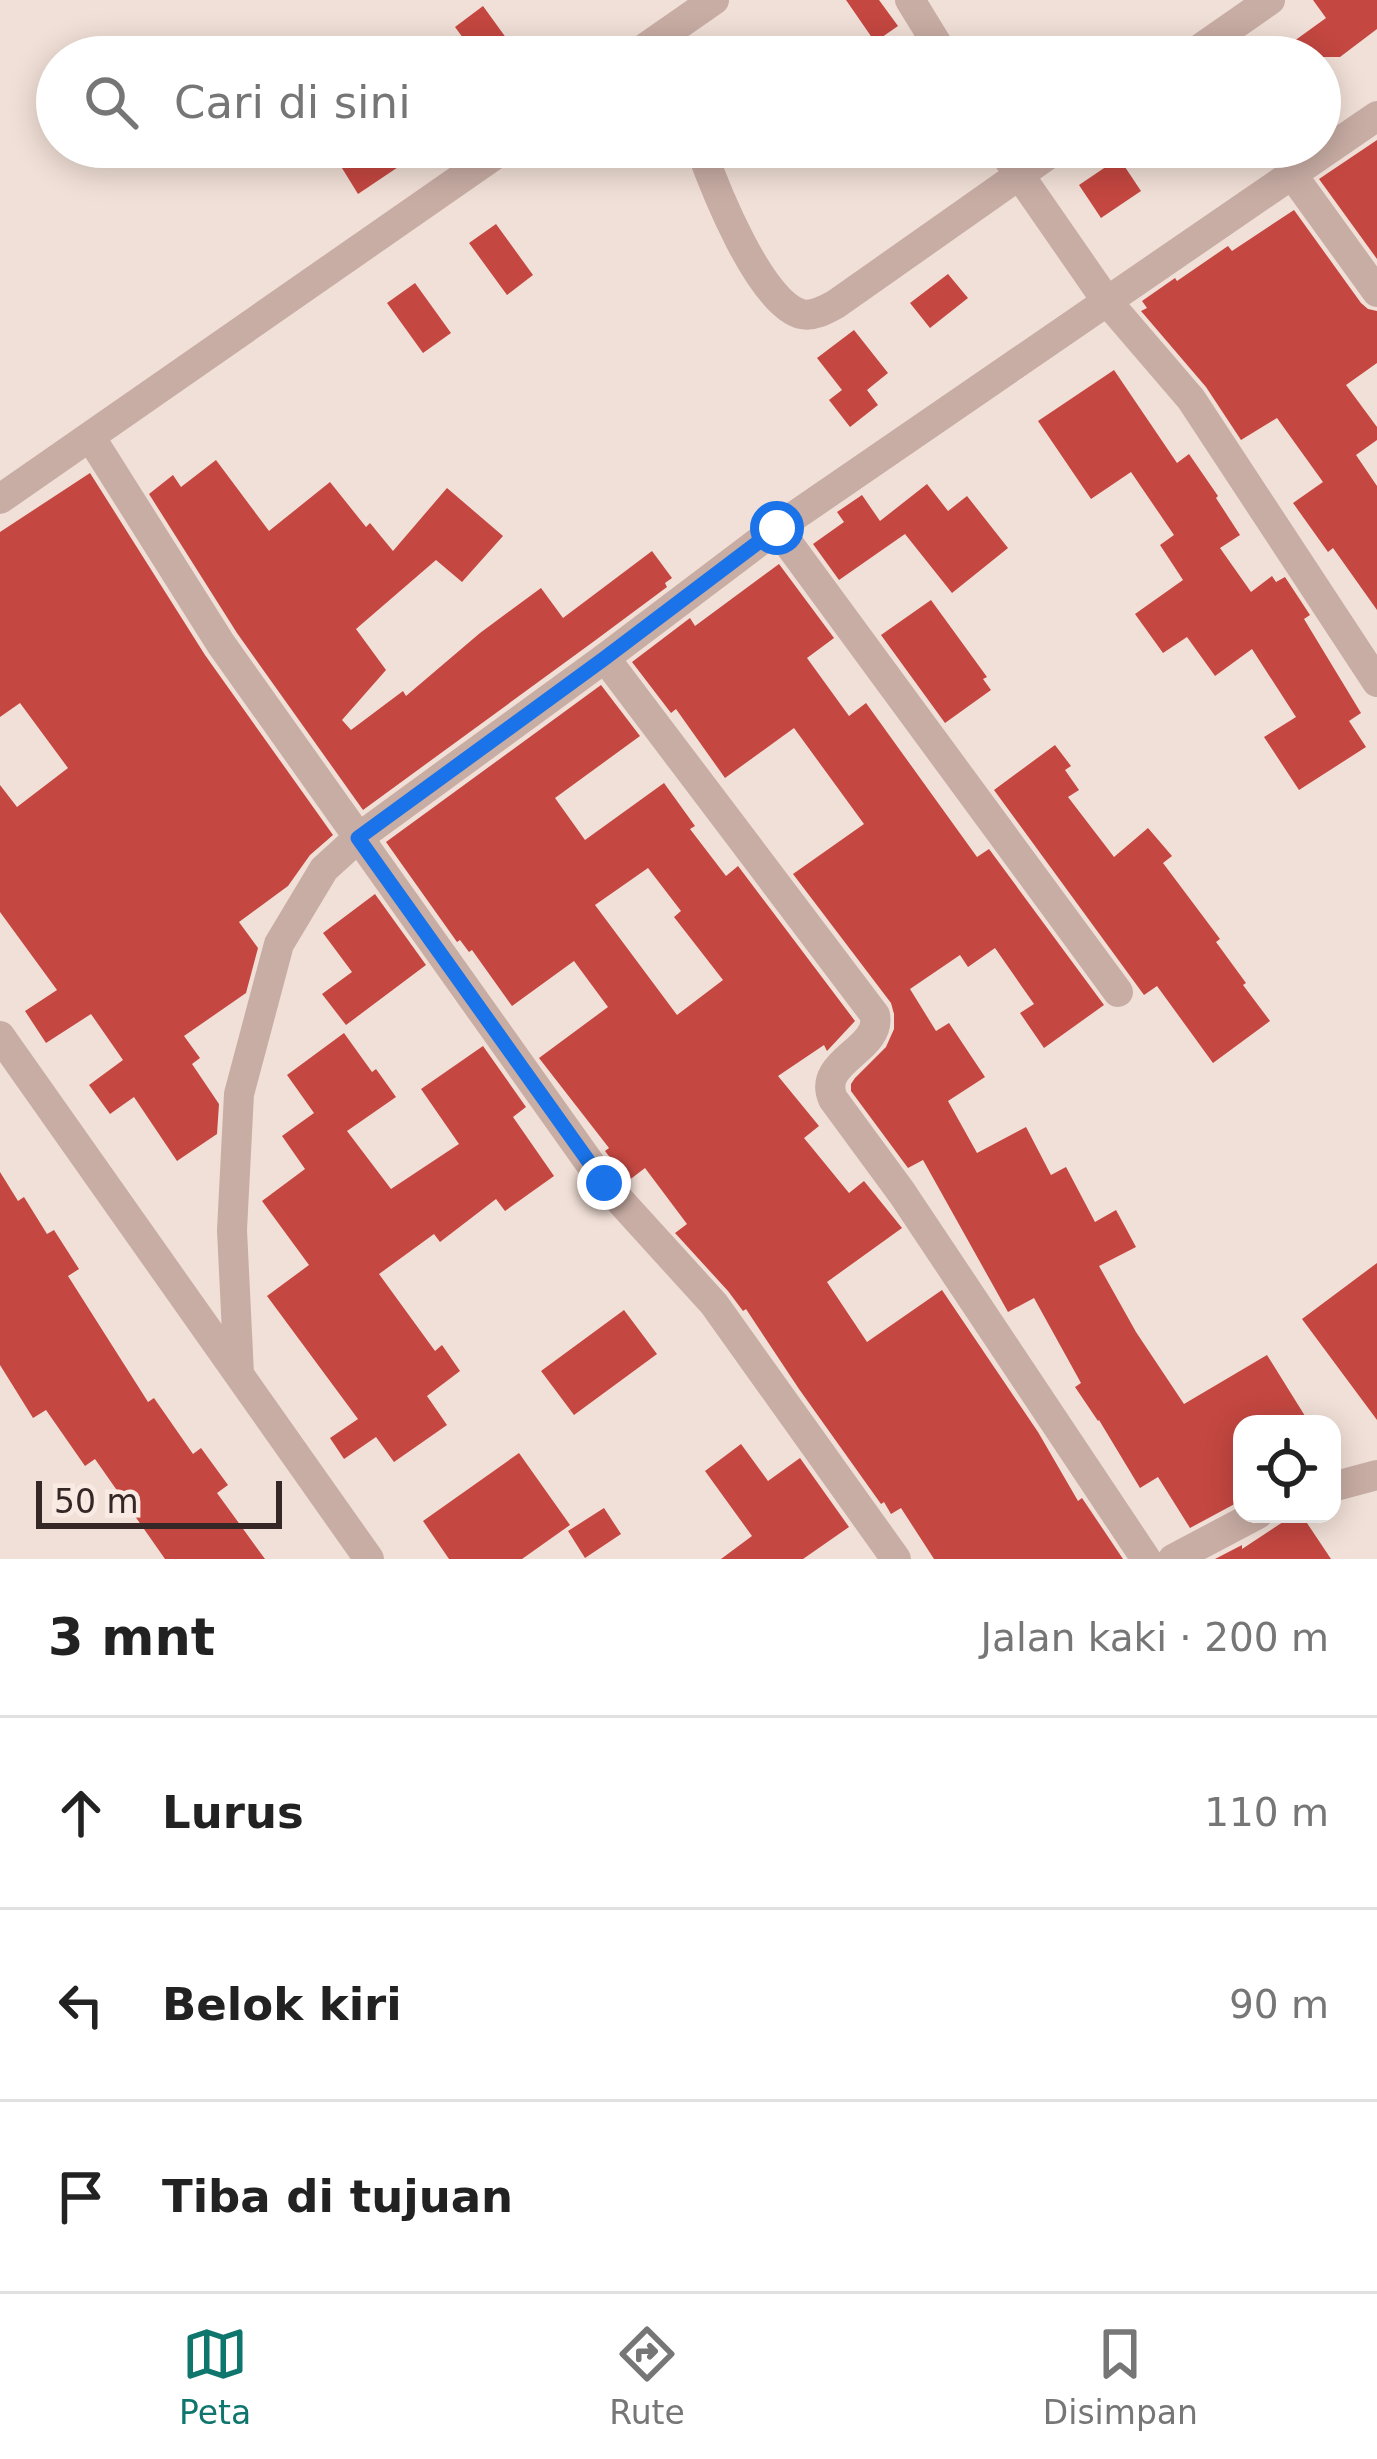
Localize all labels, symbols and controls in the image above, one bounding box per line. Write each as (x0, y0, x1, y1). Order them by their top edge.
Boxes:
search box (36, 36, 1341, 168)
icon: search (78, 69, 144, 135)
text: Cari di sini (174, 76, 411, 129)
route start (750, 501, 804, 555)
route end (577, 1156, 631, 1210)
map controls (1233, 1415, 1341, 1523)
button: locate (1233, 1415, 1341, 1523)
scale bar (36, 1475, 282, 1528)
text: 50 m (54, 1482, 139, 1521)
text: 3 mnt (48, 1608, 215, 1667)
text: Jalan kaki · 200 m (981, 1615, 1329, 1660)
icon: ahead (48, 1780, 114, 1846)
text: Lurus (162, 1786, 304, 1839)
text: 110 m (1204, 1790, 1329, 1835)
icon: left (48, 1972, 114, 2038)
text: Belok kiri (162, 1978, 402, 2031)
text: 90 m (1229, 1982, 1329, 2027)
icon: arrive (48, 2164, 114, 2230)
text: Tiba di tujuan (162, 2170, 513, 2223)
tab: Peta (179, 2321, 251, 2432)
tab: Rute (609, 2321, 685, 2432)
tab: Disimpan (1043, 2321, 1198, 2432)

